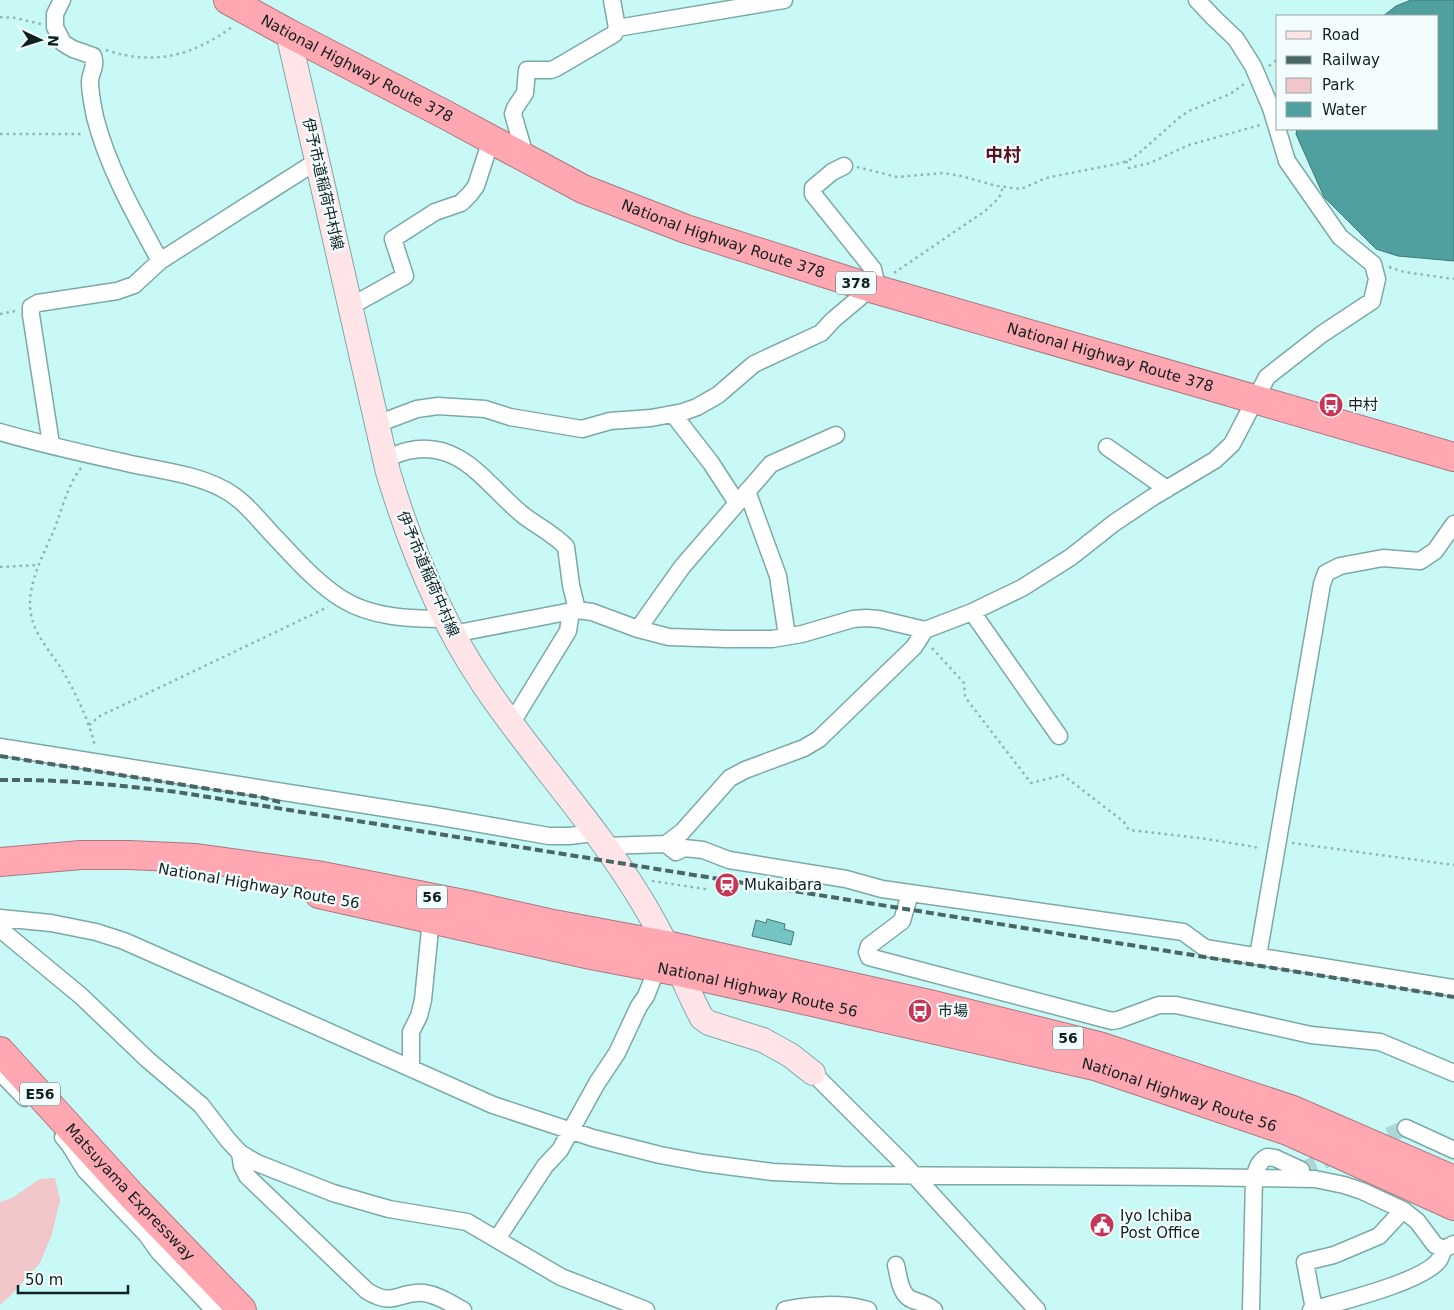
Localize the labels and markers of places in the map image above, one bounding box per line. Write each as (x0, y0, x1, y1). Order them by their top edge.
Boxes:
bus stop icon: 中村 (1318, 392, 1344, 418)
place label: 中村 (1348, 396, 1378, 414)
station icon: Mukaibara (714, 872, 740, 898)
place label: Mukaibara (744, 876, 822, 894)
bus stop icon: 市場 (907, 998, 933, 1024)
place label: 市場 (938, 1002, 968, 1020)
place label: Iyo Ichiba Post Office (1120, 1207, 1200, 1242)
public building icon: Iyo Ichiba Post Office (1089, 1212, 1115, 1238)

